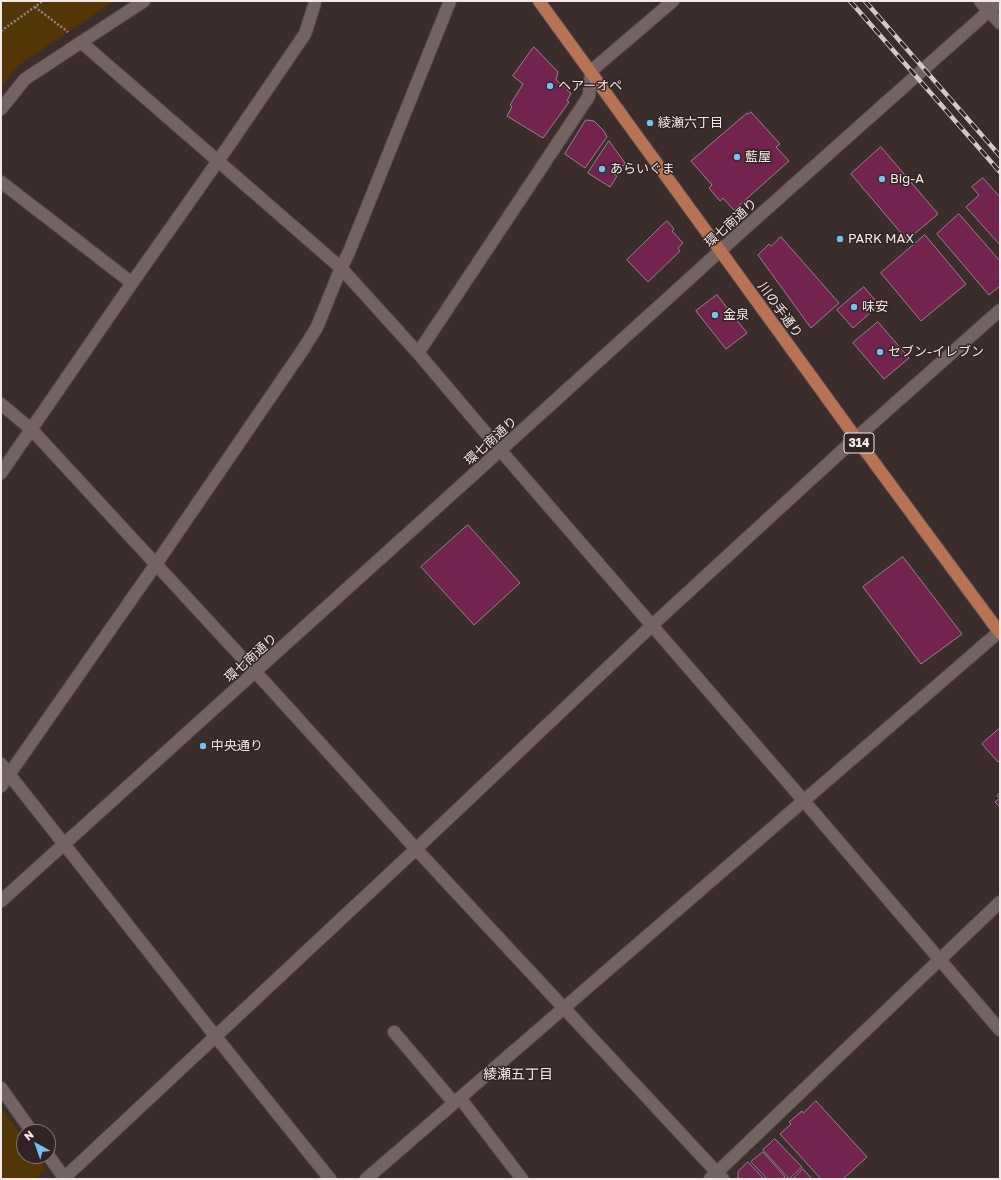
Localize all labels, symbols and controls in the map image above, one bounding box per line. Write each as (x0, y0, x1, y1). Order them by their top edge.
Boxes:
place label: ヘアーオペ (558, 78, 622, 94)
marker: ヘアーオペ (545, 81, 555, 91)
place label: 綾瀬六丁目 (658, 115, 723, 131)
marker: 綾瀬六丁目 (645, 118, 655, 128)
place label: 藍屋 (745, 149, 771, 165)
marker: 藍屋 (732, 152, 742, 162)
place label: あらいぐま (610, 161, 675, 177)
marker: あらいぐま (597, 164, 607, 174)
place label: Big-A (890, 171, 924, 187)
marker: Big-A (877, 174, 887, 184)
street label: 環七南通り (702, 195, 760, 251)
place label: PARK MAX (848, 231, 914, 247)
marker: PARK MAX (835, 234, 845, 244)
street label: 川の手通り (755, 279, 805, 341)
place label: 味安 (862, 299, 888, 315)
marker: 味安 (849, 302, 859, 312)
place label: 金泉 (723, 307, 749, 323)
marker: 金泉 (710, 310, 720, 320)
place label: セブン-イレブン (888, 344, 984, 360)
marker: セブン-イレブン (875, 347, 885, 357)
street label: 環七南通り (462, 413, 520, 469)
road number: 314 (844, 433, 874, 453)
street label: 環七南通り (222, 630, 280, 686)
place label: 中央通り (211, 738, 263, 754)
marker: 中央通り (198, 741, 208, 751)
district label: 綾瀬五丁目 (483, 1067, 553, 1083)
north arrow (16, 1124, 56, 1164)
text: N (21, 1128, 36, 1143)

